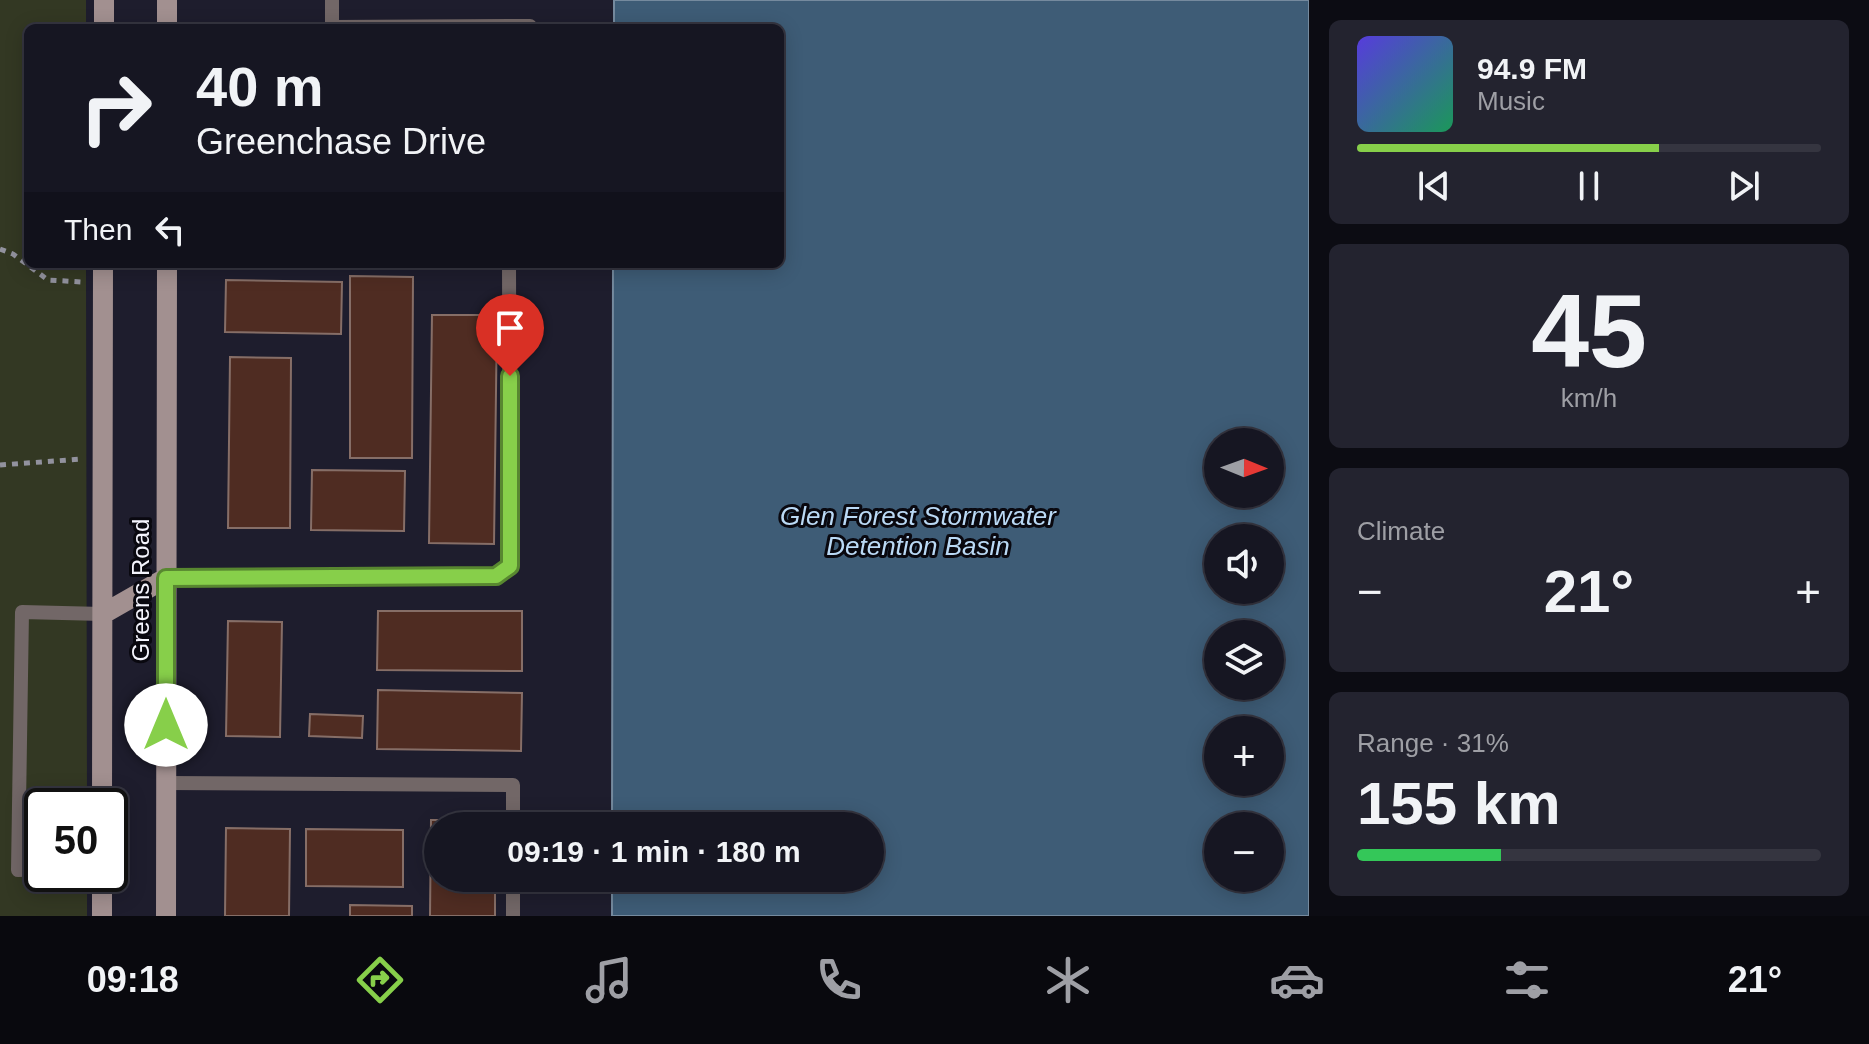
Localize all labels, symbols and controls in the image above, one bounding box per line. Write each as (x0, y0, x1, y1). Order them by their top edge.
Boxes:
text: 94.9 FM (1477, 52, 1587, 85)
text: 40 m (196, 55, 324, 118)
icon: right (64, 56, 168, 160)
text: Music (1477, 86, 1545, 116)
text: Greenchase Drive (196, 121, 486, 162)
icon: previous (1412, 164, 1456, 208)
icon: pause (1567, 164, 1611, 208)
icon: next (1722, 164, 1766, 208)
icon: left (148, 208, 192, 252)
text: Then (64, 213, 132, 246)
text: 45 (1531, 273, 1647, 389)
pin (476, 294, 544, 376)
icon: arrive (488, 306, 532, 350)
text: km/h (1561, 383, 1617, 413)
north arrow (1204, 428, 1284, 508)
map controls (1204, 428, 1284, 892)
water label: Glen Forest Stormwater Detention Basin (780, 501, 1057, 561)
text: Climate (1357, 516, 1445, 546)
street label: Greens Road (127, 519, 154, 661)
button: sound (1204, 524, 1284, 604)
text: 21° (1544, 558, 1634, 625)
text: − (1357, 567, 1383, 616)
text: + (1795, 567, 1821, 616)
button: layers (1204, 620, 1284, 700)
position arrow (124, 683, 208, 767)
button: + (1204, 716, 1284, 796)
text: Range · 31% (1357, 728, 1509, 758)
text: 155 km (1357, 770, 1561, 837)
speed limit sign: 50 (24, 788, 128, 892)
button: − (1204, 812, 1284, 892)
text: 09:19 · 1 min · 180 m (507, 835, 801, 868)
icon: directions (352, 952, 408, 1008)
icon: music (581, 952, 637, 1008)
icon: phone (811, 952, 867, 1008)
icon: climate (1040, 952, 1096, 1008)
icon: car (1269, 952, 1325, 1008)
icon: filters (1499, 952, 1555, 1008)
text: 09:18 (87, 959, 179, 1000)
text: 21° (1728, 959, 1782, 1000)

